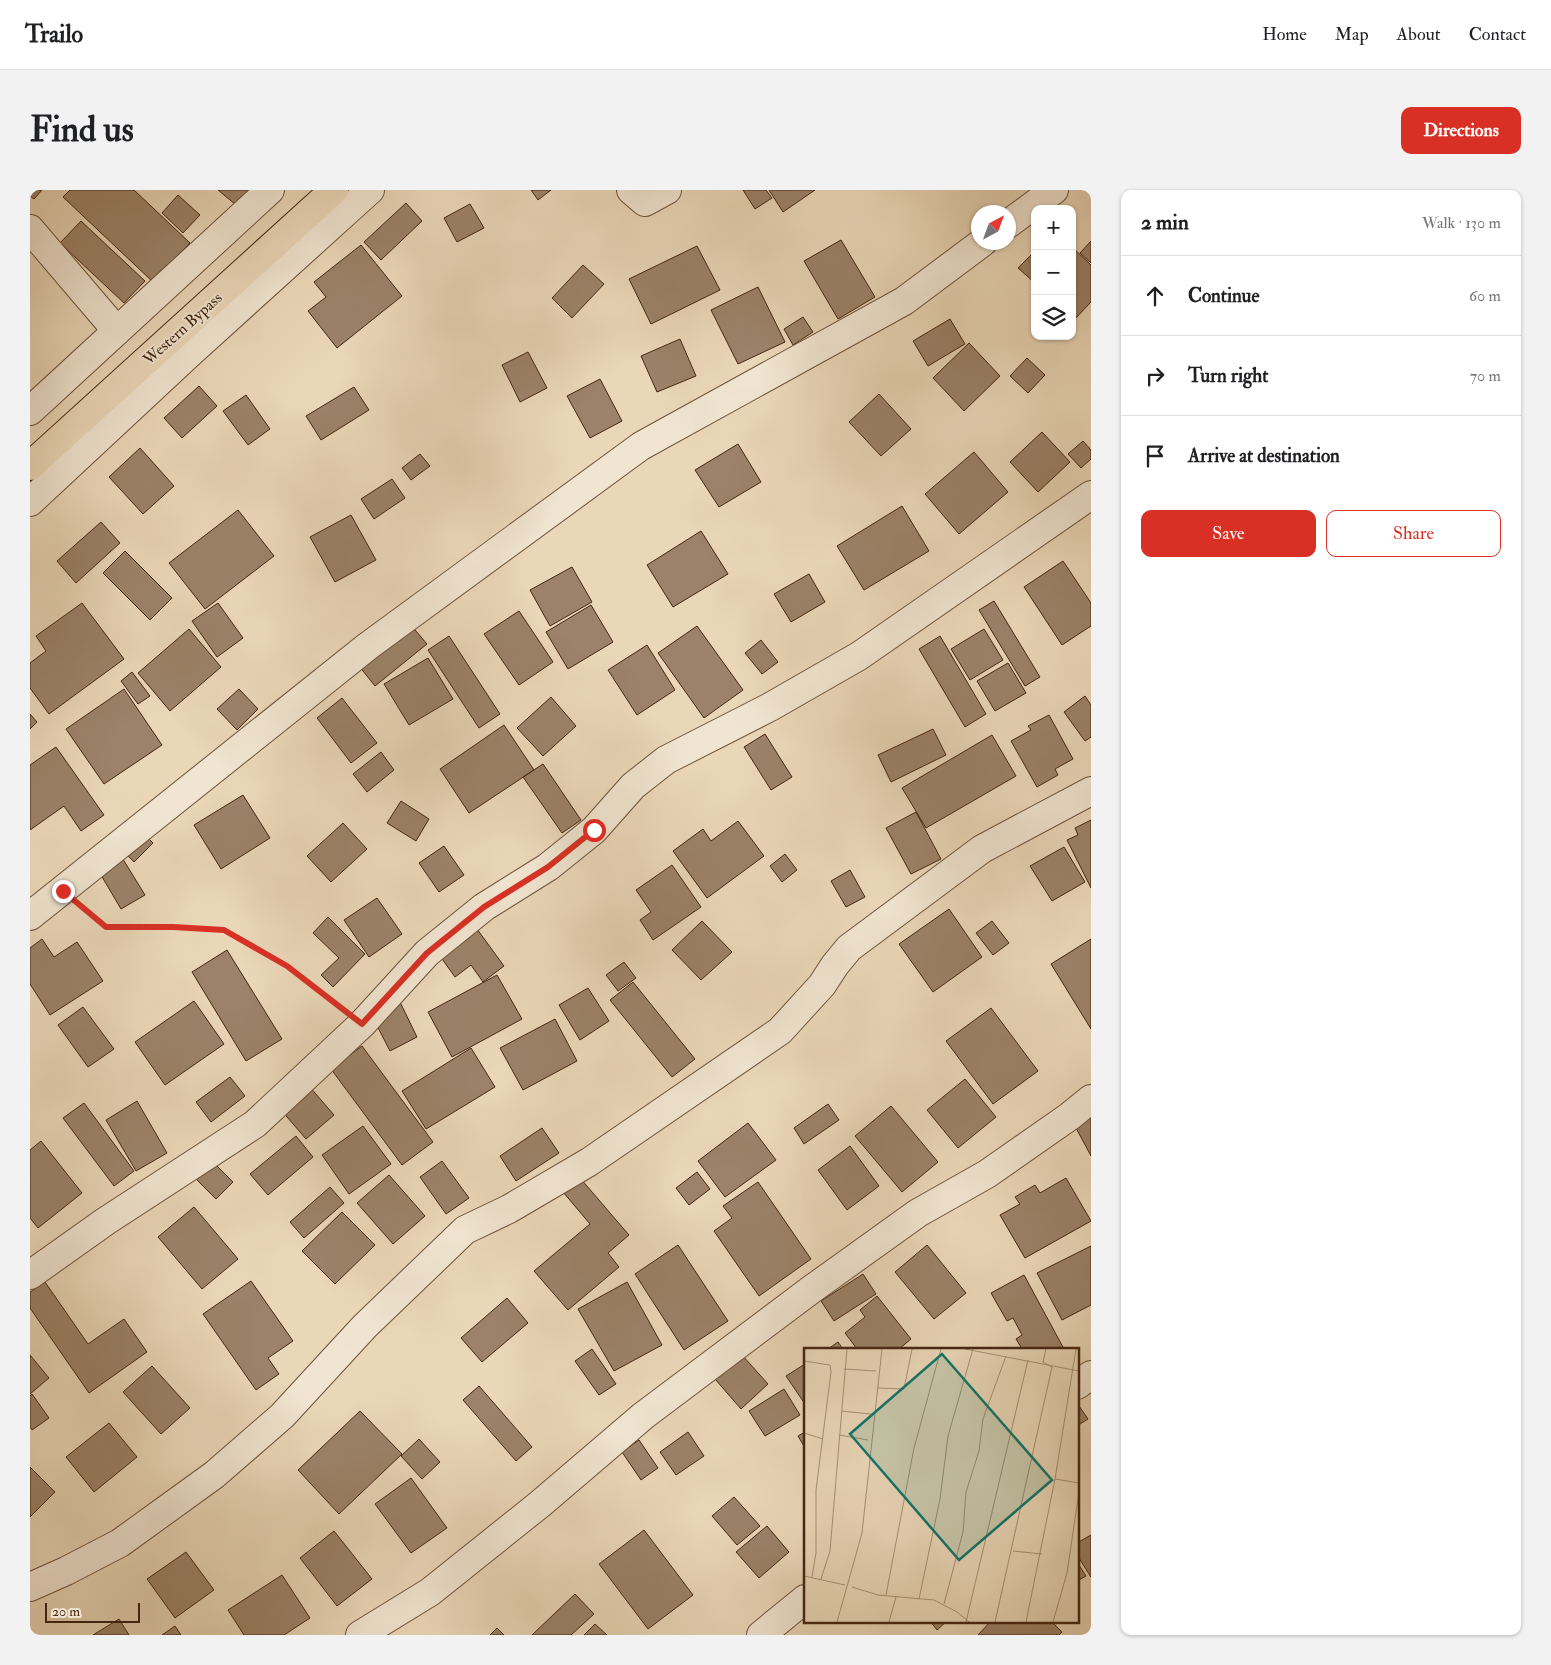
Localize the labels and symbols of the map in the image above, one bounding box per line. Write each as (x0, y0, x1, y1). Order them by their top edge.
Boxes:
north arrow (971, 205, 1016, 250)
street label: Western Bypass (138, 288, 227, 371)
route start (583, 819, 606, 842)
route end (52, 880, 75, 903)
inset map (804, 1348, 1078, 1622)
scale bar (45, 1600, 140, 1623)

